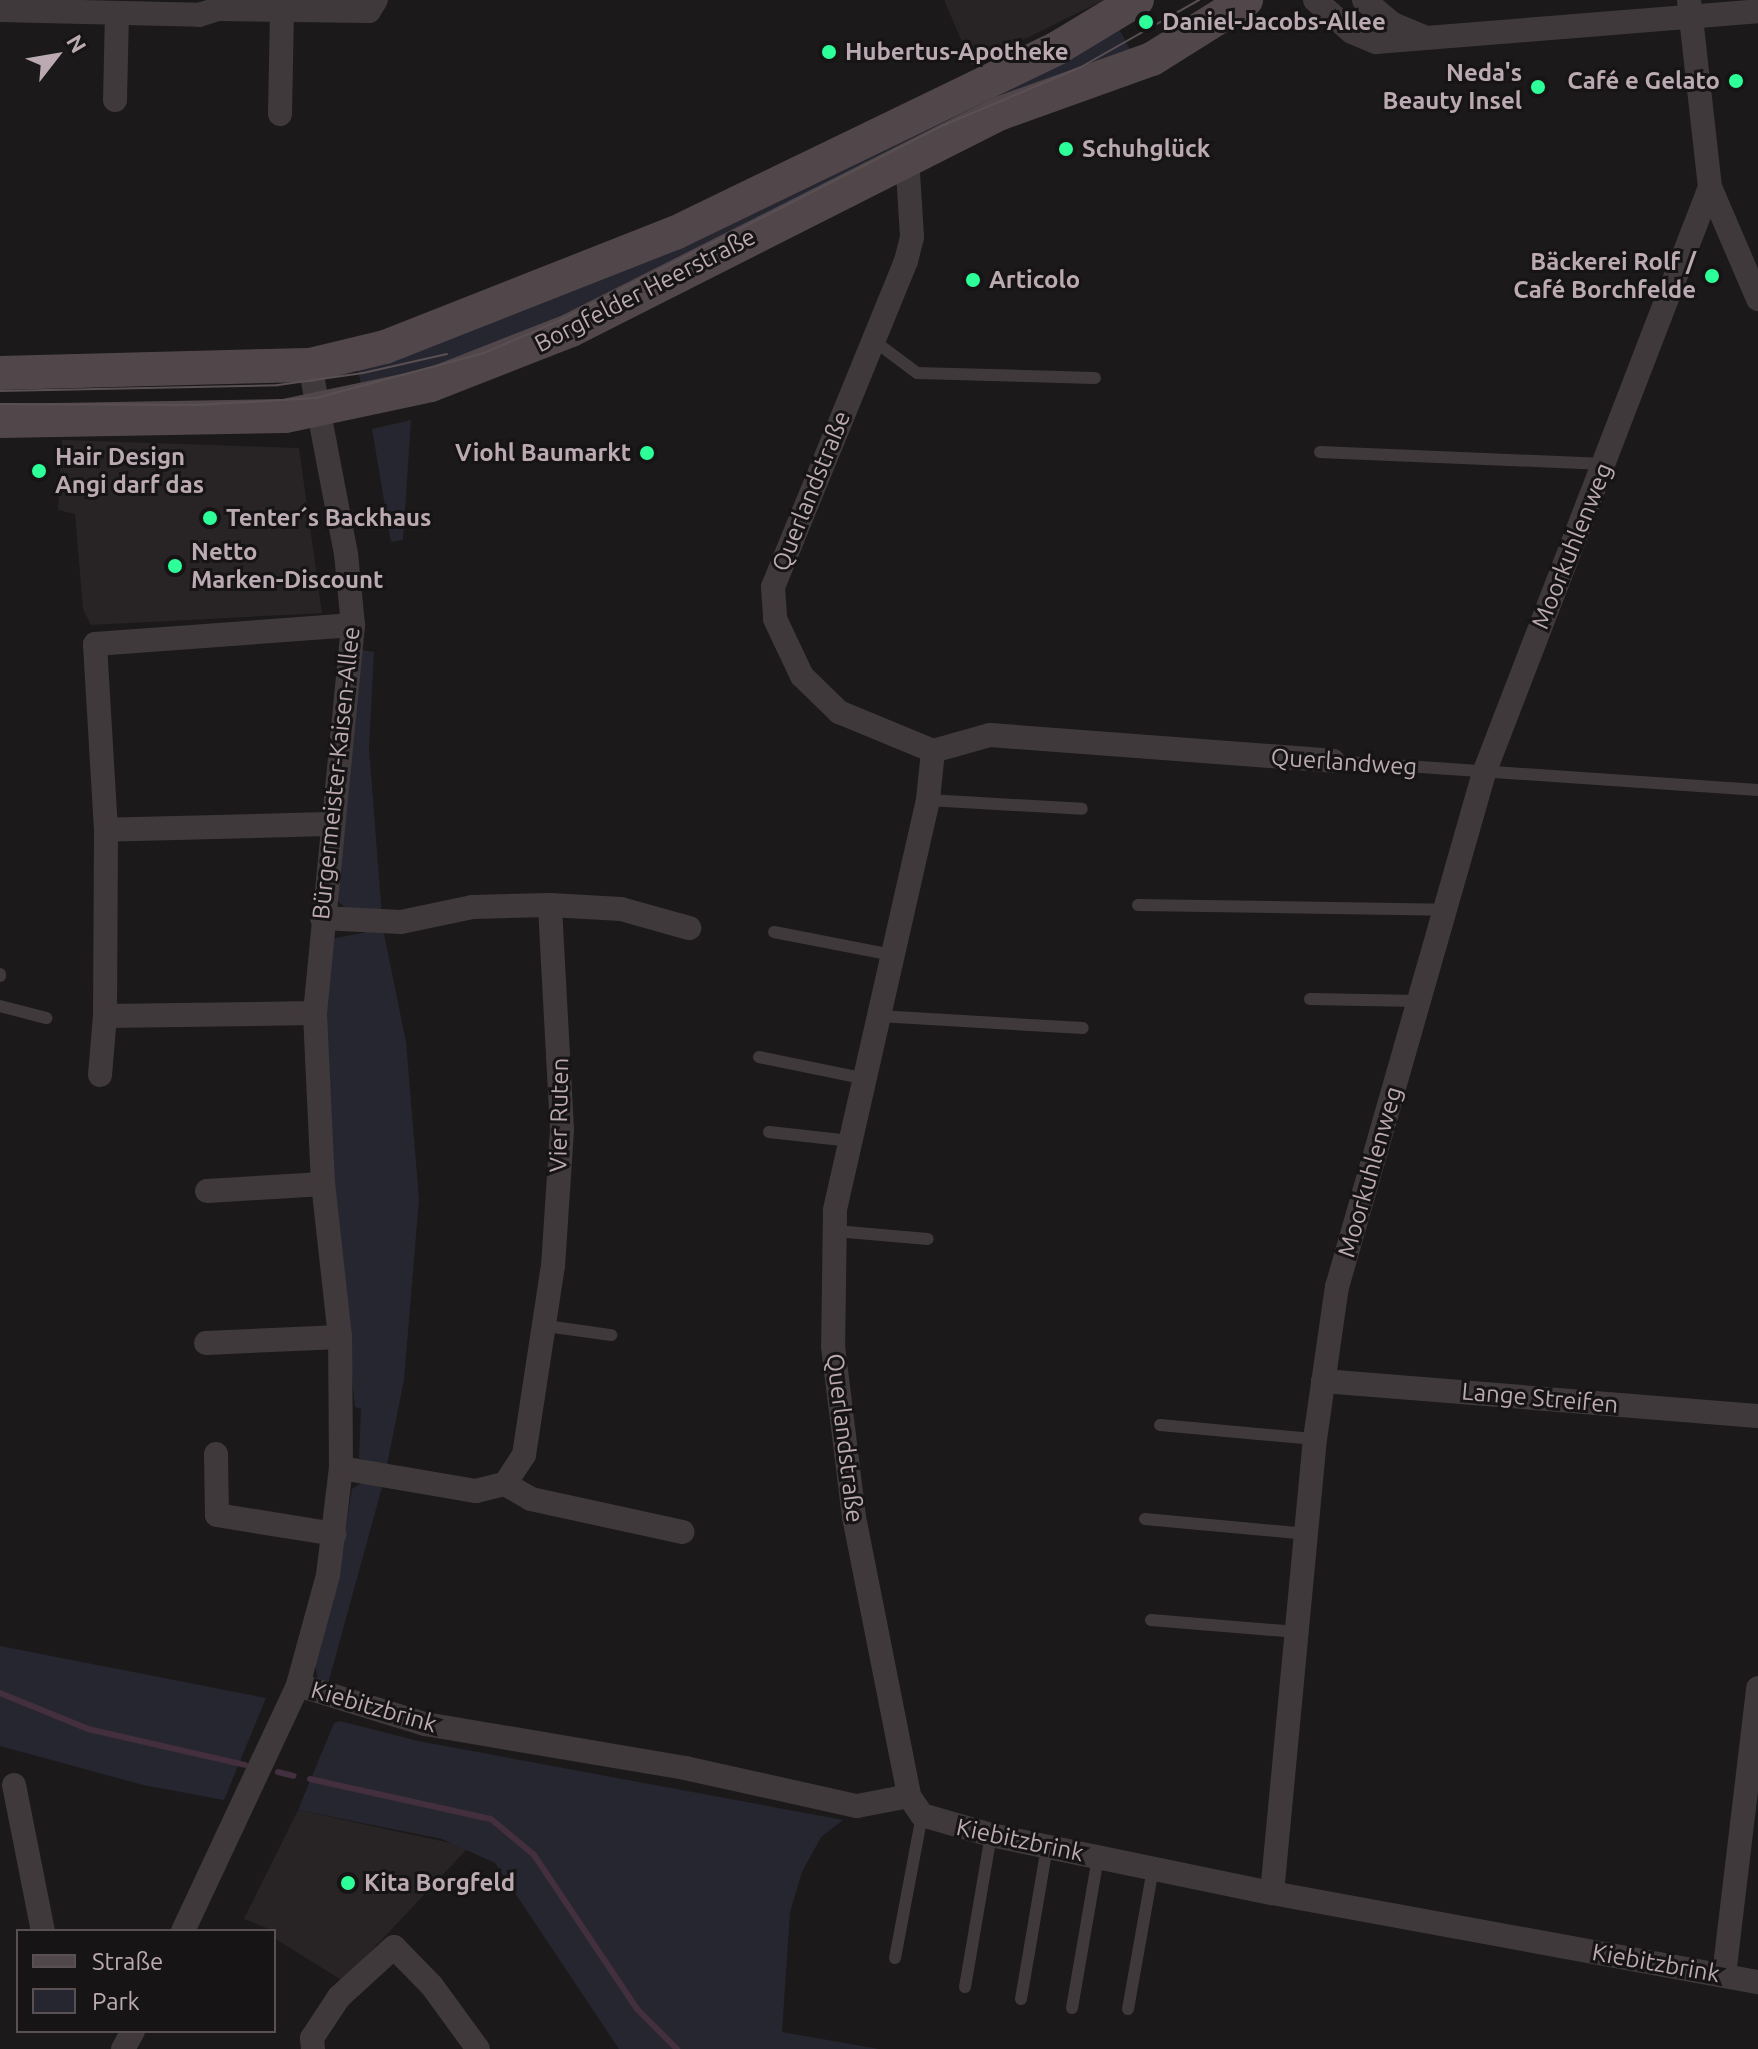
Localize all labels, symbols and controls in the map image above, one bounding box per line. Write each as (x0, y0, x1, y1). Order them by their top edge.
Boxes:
place label: Daniel-Jacobs-Allee (1162, 8, 1386, 36)
marker: Daniel-Jacobs-Allee (1137, 13, 1155, 31)
north arrow (16, 16, 96, 96)
text: N (62, 30, 92, 57)
place label: Hubertus-Apotheke (845, 38, 1069, 66)
marker: Hubertus-Apotheke (820, 43, 838, 61)
place label: Neda's Beauty Insel (1383, 59, 1522, 115)
place label: Café e Gelato (1567, 67, 1720, 95)
marker: Café e Gelato (1727, 72, 1745, 90)
marker: Neda's Beauty Insel (1529, 78, 1547, 96)
place label: Schuhglück (1082, 135, 1210, 163)
marker: Schuhglück (1057, 140, 1075, 158)
street label: Borgfelder Heerstraße (530, 222, 760, 358)
place label: Bäckerei Rolf / Café Borchfelde (1513, 248, 1696, 304)
place label: Articolo (989, 266, 1080, 294)
marker: Bäckerei Rolf / Café Borchfelde (1703, 267, 1721, 285)
marker: Articolo (964, 271, 982, 289)
street label: Querlandstraße (766, 407, 856, 575)
place label: Viohl Baumarkt (455, 439, 631, 467)
place label: Hair Design Angi darf das (55, 443, 204, 499)
marker: Viohl Baumarkt (638, 444, 656, 462)
street label: Moorkuhlenweg (1526, 459, 1618, 633)
marker: Hair Design Angi darf das (30, 462, 48, 480)
place label: Tenter´s Backhaus (226, 504, 431, 532)
marker: Tenter´s Backhaus (201, 509, 219, 527)
place label: Netto Marken-Discount (191, 538, 383, 594)
marker: Netto Marken-Discount (166, 557, 184, 575)
street label: Bürgermeister-Kaisen-Allee (306, 625, 366, 921)
street label: Querlandweg (1270, 743, 1418, 781)
street label: Vier Ruten (544, 1057, 574, 1173)
street label: Moorkuhlenweg (1332, 1083, 1408, 1261)
street label: Querlandstraße (820, 1352, 870, 1524)
street label: Lange Streifen (1461, 1377, 1619, 1419)
street label: Kiebitzbrink (308, 1675, 440, 1739)
street label: Kiebitzbrink (954, 1812, 1086, 1868)
place label: Kita Borgfeld (364, 1869, 515, 1897)
marker: Kita Borgfeld (339, 1874, 357, 1892)
legend (16, 1929, 276, 2033)
street label: Kiebitzbrink (1590, 1938, 1722, 1988)
text: Straße (92, 1948, 163, 1975)
text: Park (92, 1988, 140, 2015)

